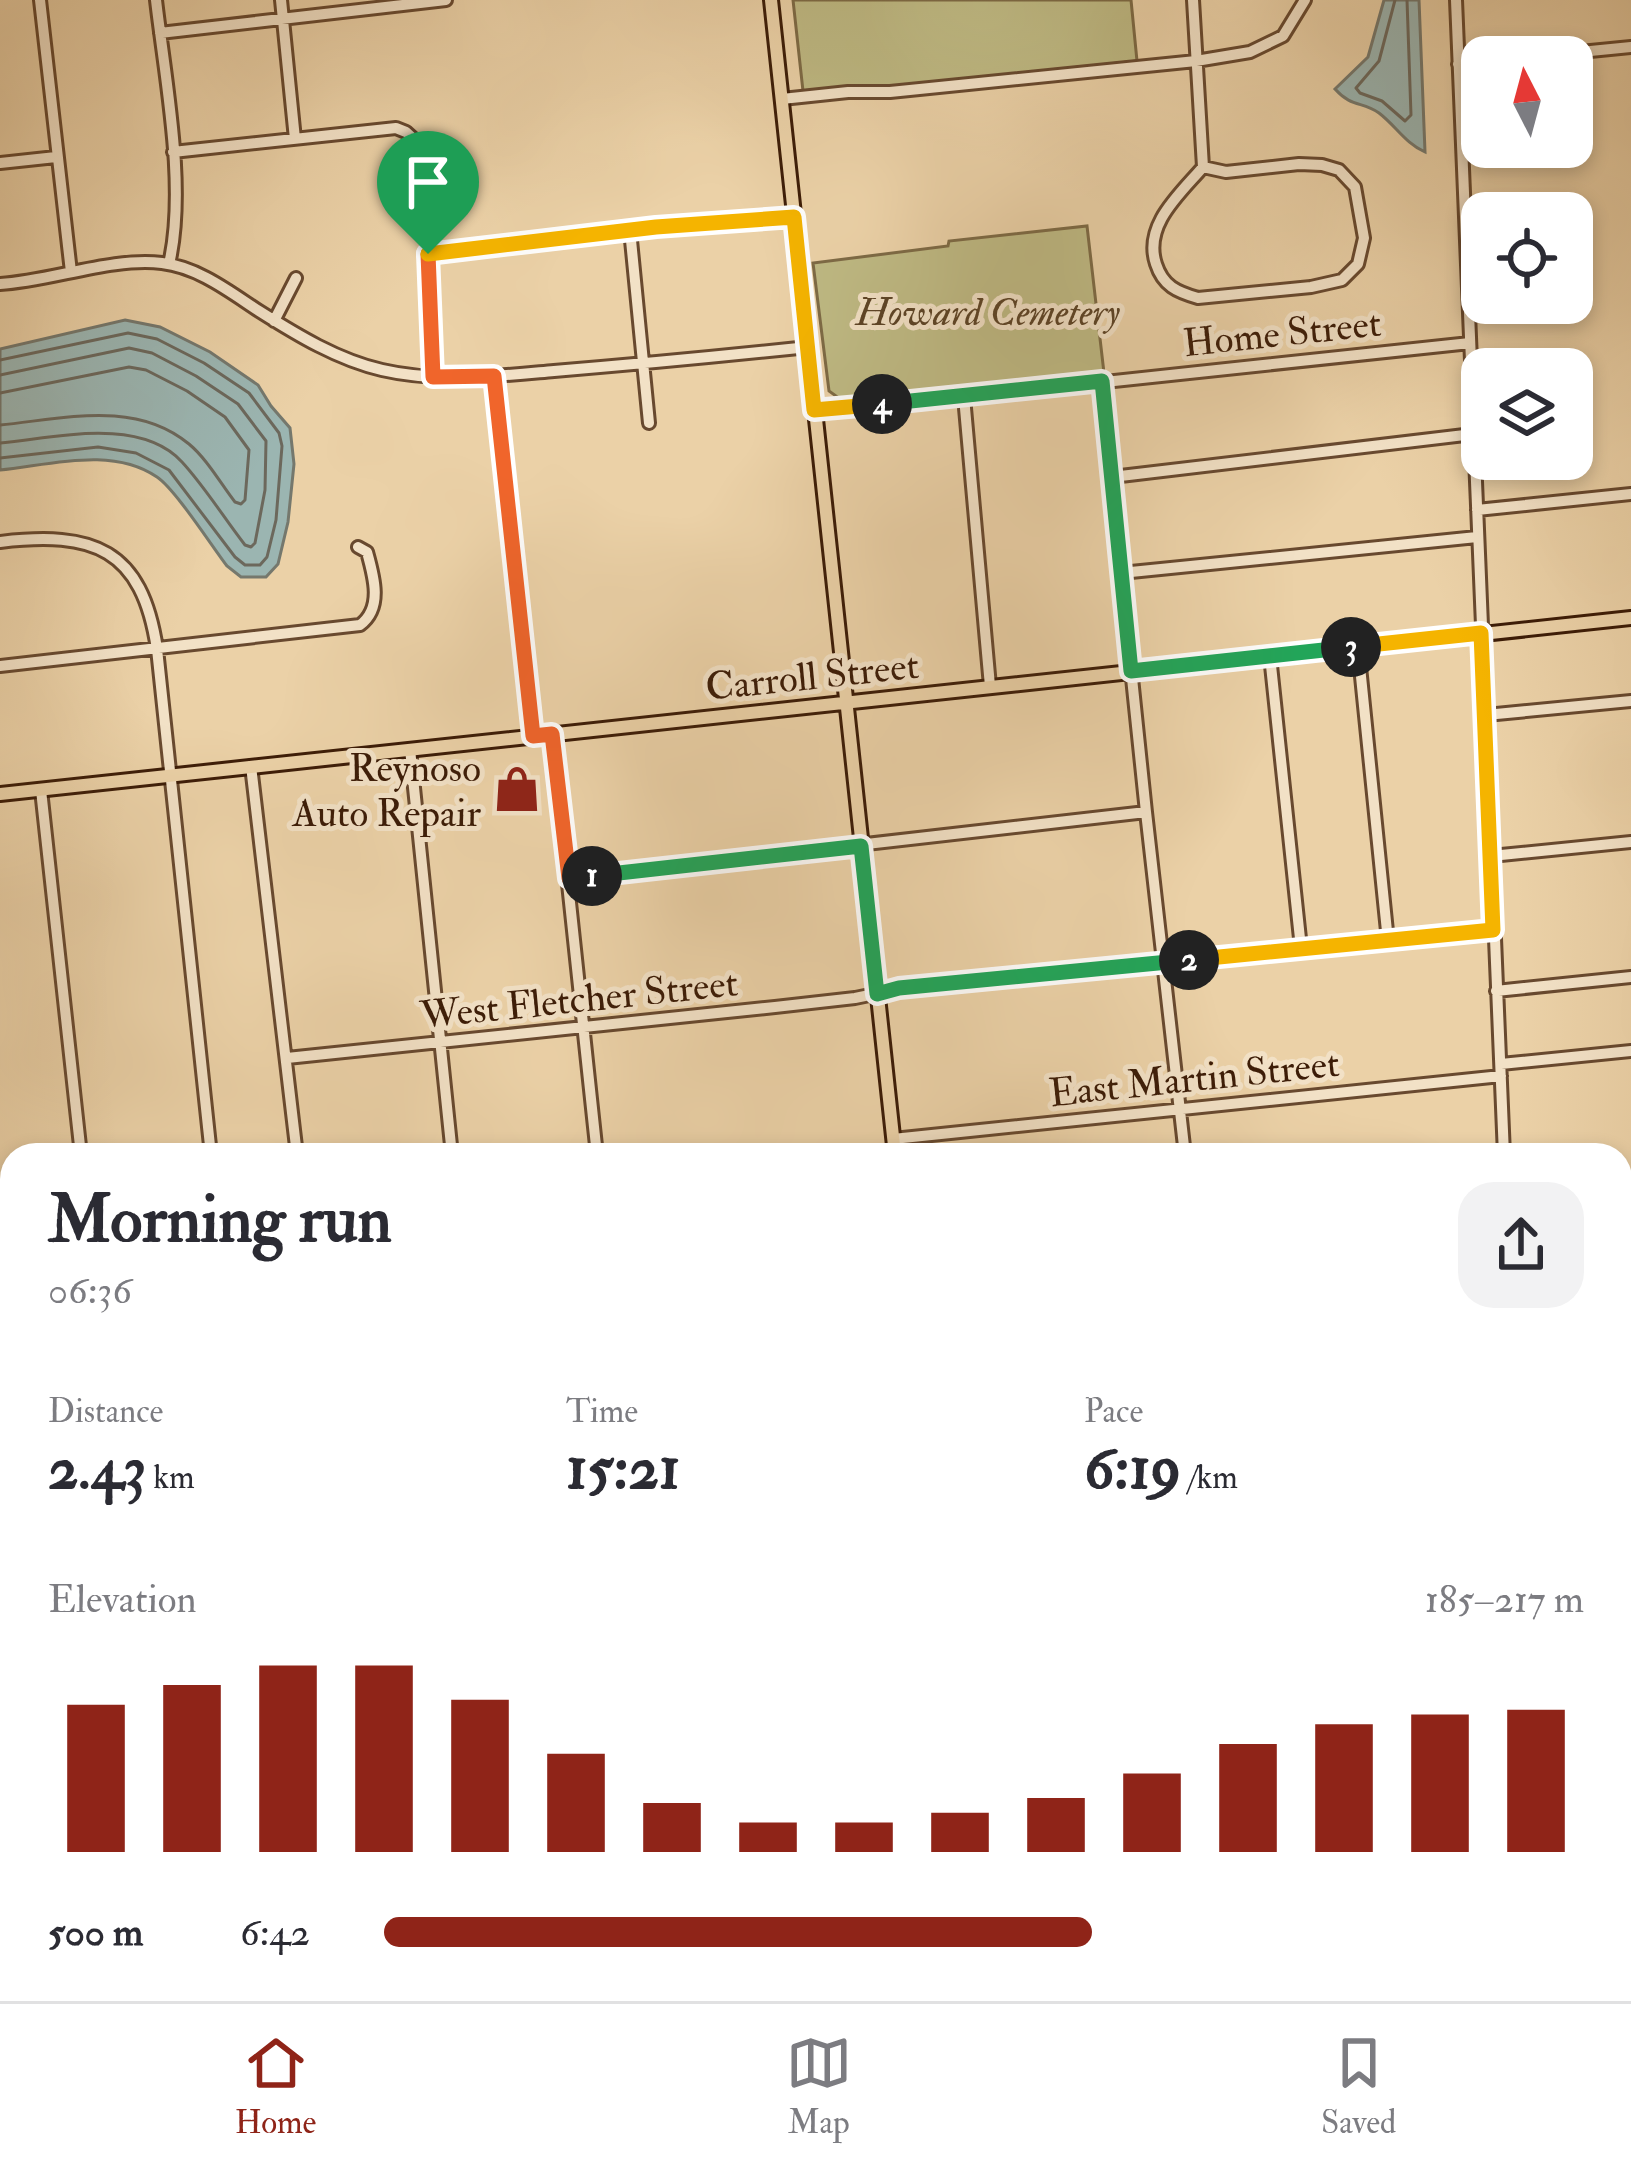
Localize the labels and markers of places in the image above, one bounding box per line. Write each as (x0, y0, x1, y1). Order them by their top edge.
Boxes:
pin (377, 131, 479, 254)
pin: 4 (852, 374, 912, 434)
pin: 3 (1321, 617, 1381, 677)
place label: Reynoso Auto Repair (291, 744, 481, 838)
shop icon: Reynoso Auto Repair (492, 764, 542, 814)
pin: 1 (562, 846, 622, 906)
pin: 2 (1159, 930, 1219, 990)

